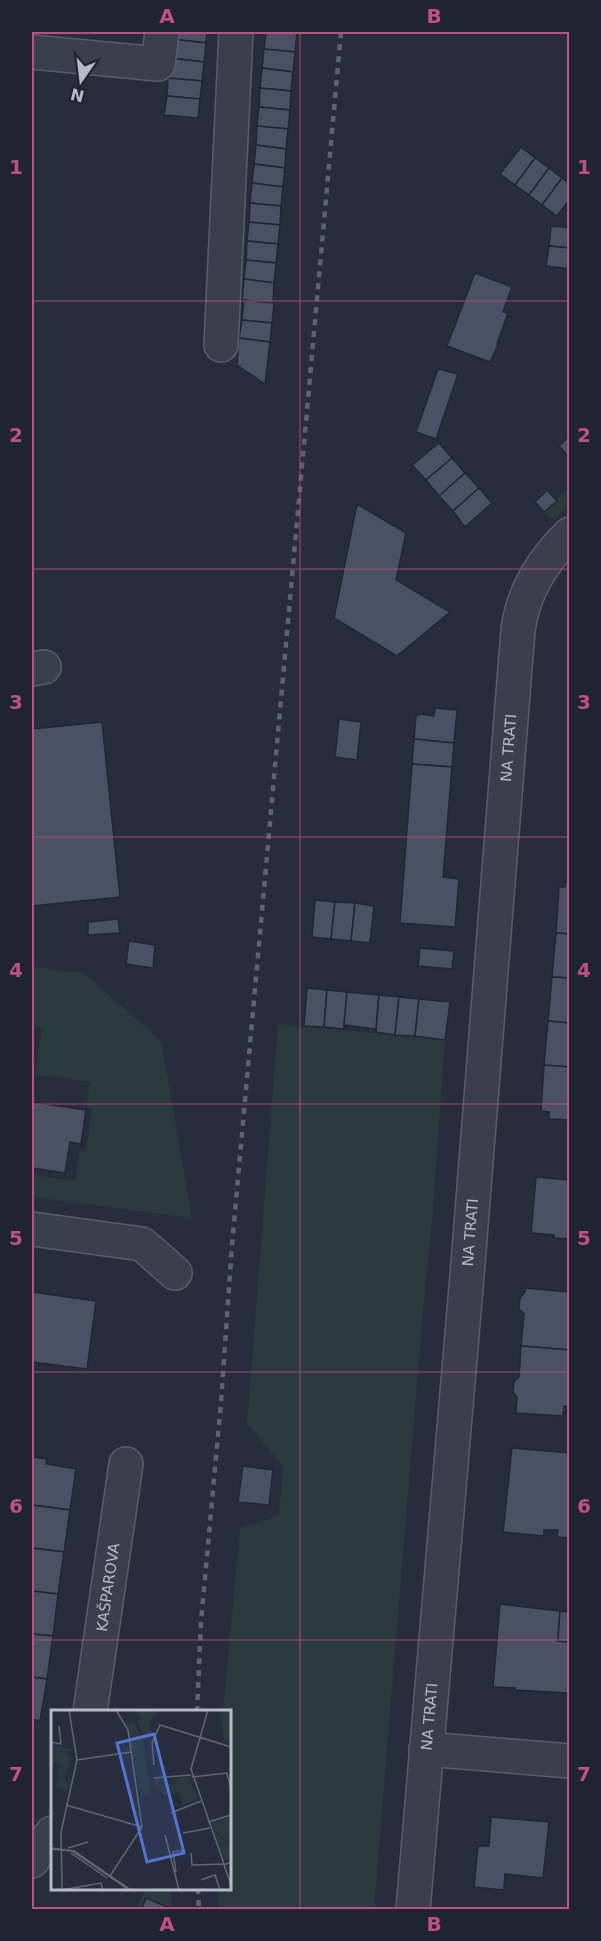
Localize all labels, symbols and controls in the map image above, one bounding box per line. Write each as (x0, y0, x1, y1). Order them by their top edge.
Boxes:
text: A (159, 4, 175, 28)
text: B (426, 4, 442, 28)
north arrow (51, 51, 111, 111)
text: N (69, 84, 86, 106)
text: 1 (9, 155, 23, 179)
text: 1 (577, 155, 591, 179)
text: 2 (9, 423, 23, 447)
text: 2 (577, 423, 591, 447)
text: 3 (9, 690, 23, 714)
text: 3 (577, 690, 591, 714)
street label: NA TRATI (497, 713, 520, 783)
text: 4 (9, 958, 23, 982)
text: 4 (577, 958, 591, 982)
street label: NA TRATI (459, 1198, 482, 1267)
text: 5 (9, 1226, 23, 1250)
text: 5 (577, 1226, 591, 1250)
text: 6 (9, 1494, 23, 1518)
text: 6 (577, 1494, 591, 1518)
street label: KAŠPAROVA (93, 1541, 124, 1633)
street label: NA TRATI (418, 1682, 441, 1751)
inset map (51, 1710, 231, 1890)
text: 7 (9, 1762, 23, 1786)
text: 7 (577, 1762, 591, 1786)
text: A (159, 1912, 175, 1936)
text: B (426, 1912, 442, 1936)

